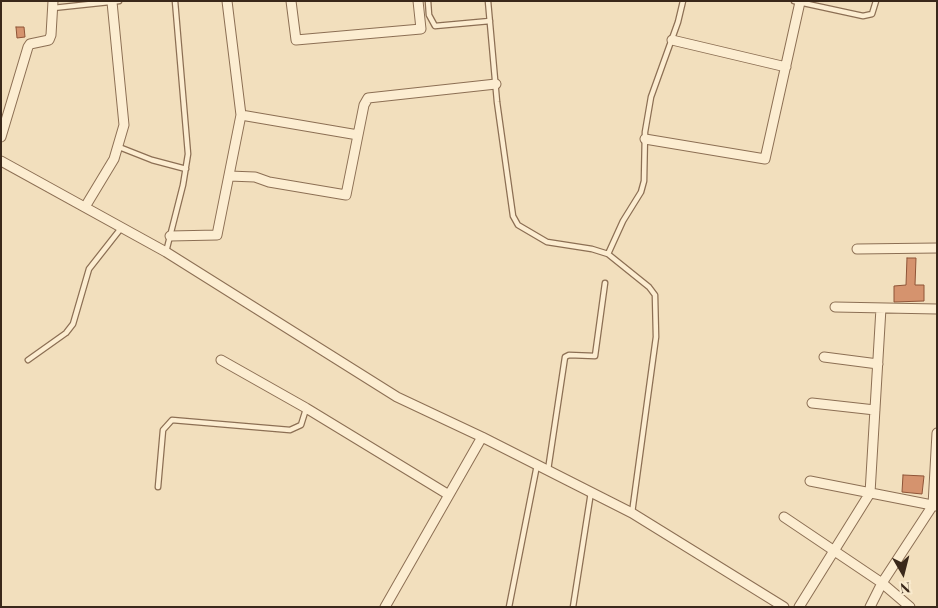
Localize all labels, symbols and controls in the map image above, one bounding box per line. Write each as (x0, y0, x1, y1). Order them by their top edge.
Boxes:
north arrow (878, 548, 928, 598)
text: N (899, 578, 911, 598)

